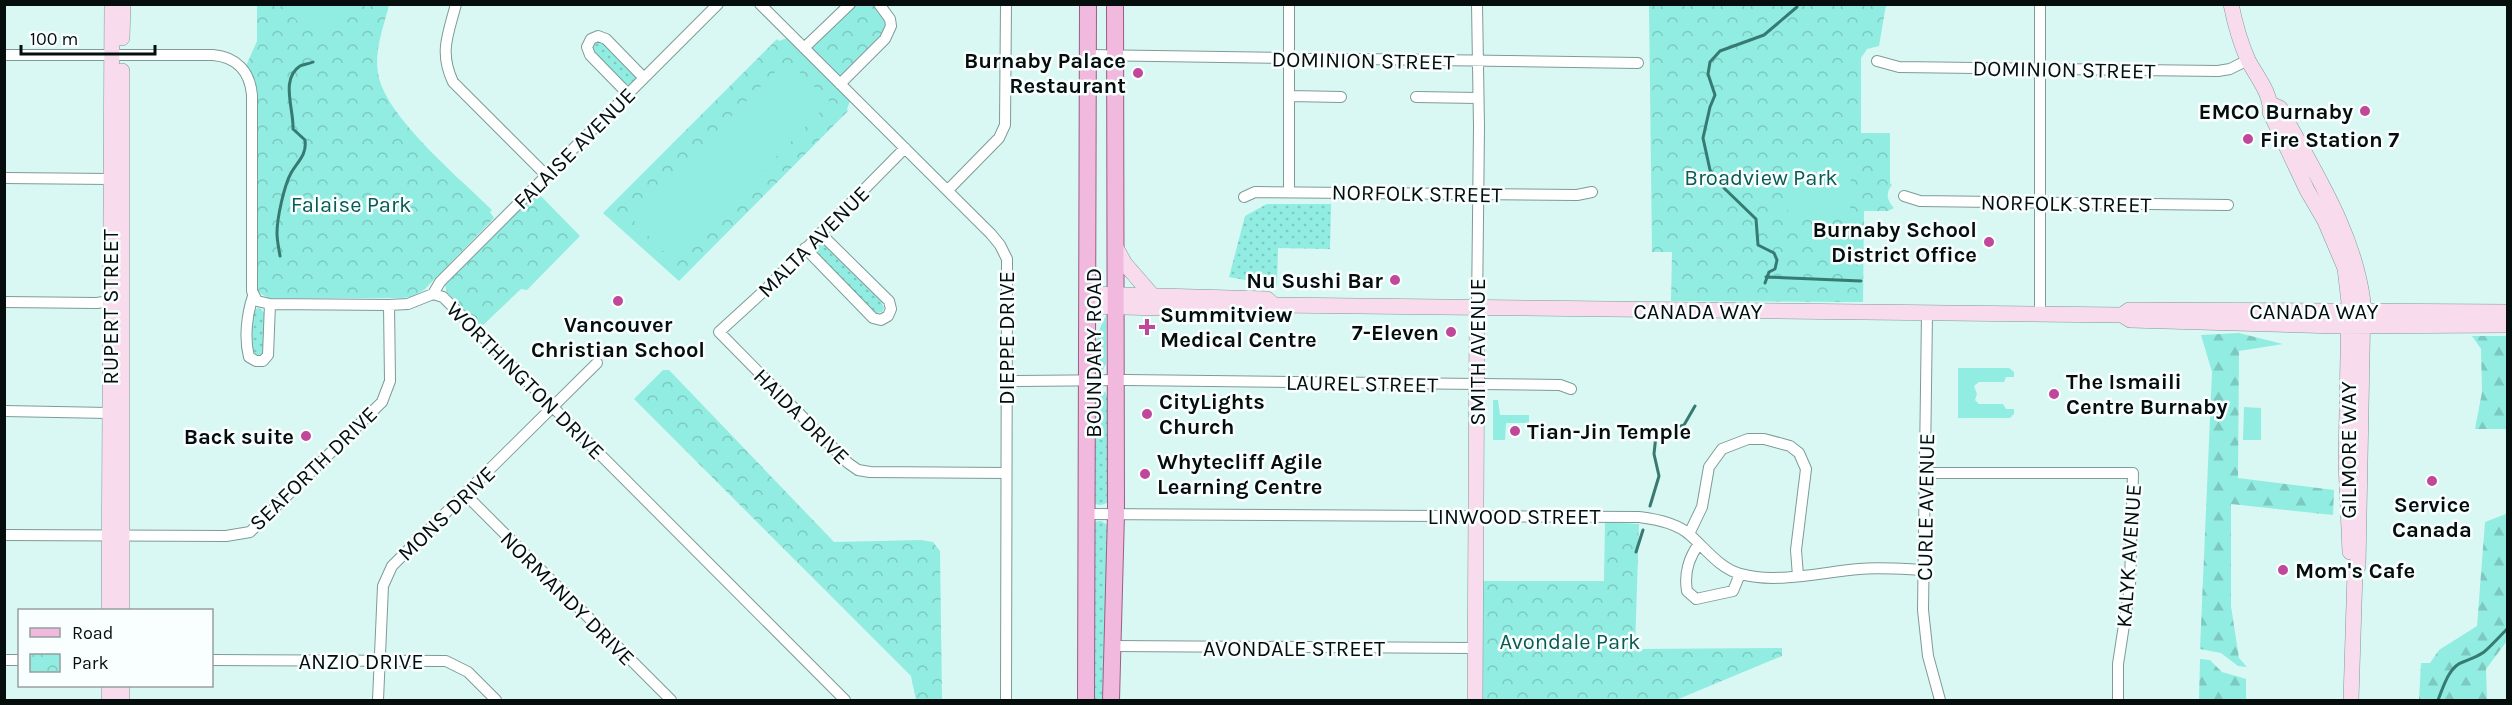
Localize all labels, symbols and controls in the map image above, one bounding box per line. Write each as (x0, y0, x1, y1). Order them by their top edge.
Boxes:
scale bar (21, 18, 154, 56)
text: 100 m (30, 28, 78, 50)
street label: DOMINION STREET (1271, 46, 1455, 76)
place label: Burnaby Palace Restaurant (964, 48, 1126, 99)
street label: DOMINION STREET (1972, 55, 2156, 85)
marker: Burnaby Palace Restaurant (1131, 66, 1145, 80)
street label: FALAISE AVENUE (508, 82, 641, 215)
place label: EMCO Burnaby (2198, 99, 2353, 125)
marker: EMCO Burnaby (2358, 104, 2372, 118)
place label: Fire Station 7 (2260, 127, 2399, 153)
marker: Fire Station 7 (2241, 132, 2255, 146)
park label: Broadview Park (1684, 165, 1838, 191)
street label: NORFOLK STREET (1331, 180, 1503, 208)
street label: MALTA AVENUE (753, 181, 875, 303)
street label: NORFOLK STREET (1980, 190, 2152, 218)
park label: Falaise Park (291, 192, 411, 218)
place label: Burnaby School District Office (1813, 217, 1977, 268)
street label: RUPERT STREET (98, 229, 124, 385)
marker: Burnaby School District Office (1982, 235, 1996, 249)
street label: BOUNDARY ROAD (1081, 268, 1107, 438)
place label: Nu Sushi Bar (1246, 268, 1383, 294)
street label: DIEPPE DRIVE (994, 271, 1020, 405)
marker: Nu Sushi Bar (1388, 273, 1402, 287)
street label: SMITH AVENUE (1465, 278, 1491, 426)
marker: Vancouver Christian School (611, 294, 625, 308)
street label: WORTHINGTON DRIVE (441, 296, 610, 465)
street label: CANADA WAY (1633, 299, 1763, 325)
street label: CANADA WAY (2249, 299, 2379, 325)
place label: Summitview Medical Centre (1160, 302, 1317, 353)
place label: Vancouver Christian School (531, 312, 705, 363)
marker: Summitview Medical Centre (1138, 318, 1156, 336)
place label: 7-Eleven (1352, 320, 1439, 346)
marker: 7-Eleven (1444, 325, 1458, 339)
street label: HAIDA DRIVE (748, 363, 855, 470)
place label: The Ismaili Centre Burnaby (2066, 369, 2228, 420)
street label: LAUREL STREET (1286, 370, 1438, 398)
street label: GILMORE WAY (2336, 381, 2362, 519)
marker: The Ismaili Centre Burnaby (2047, 387, 2061, 401)
place label: CityLights Church (1159, 389, 1265, 440)
street label: SEAFORTH DRIVE (244, 401, 383, 536)
marker: CityLights Church (1140, 407, 1154, 421)
place label: Tian-Jin Temple (1527, 419, 1691, 445)
place label: Back suite (184, 424, 294, 450)
marker: Tian-Jin Temple (1508, 424, 1522, 438)
marker: Back suite (299, 429, 313, 443)
street label: CURLE AVENUE (1912, 433, 1940, 581)
place label: Whytecliff Agile Learning Centre (1157, 449, 1322, 500)
street label: MONS DRIVE (393, 461, 501, 567)
marker: Whytecliff Agile Learning Centre (1138, 467, 1152, 481)
marker: Service Canada (2425, 474, 2439, 488)
street label: KALYK AVENUE (2111, 483, 2147, 629)
place label: Service Canada (2392, 492, 2472, 543)
street label: LINWOOD STREET (1428, 504, 1600, 530)
street label: NORMANDY DRIVE (495, 526, 640, 671)
place label: Mom's Cafe (2295, 558, 2415, 584)
marker: Mom's Cafe (2276, 563, 2290, 577)
legend (18, 609, 213, 687)
text: Road (72, 622, 113, 644)
park label: Avondale Park (1500, 629, 1640, 655)
street label: AVONDALE STREET (1203, 636, 1385, 662)
street label: ANZIO DRIVE (298, 649, 424, 675)
text: Park (72, 652, 109, 674)

